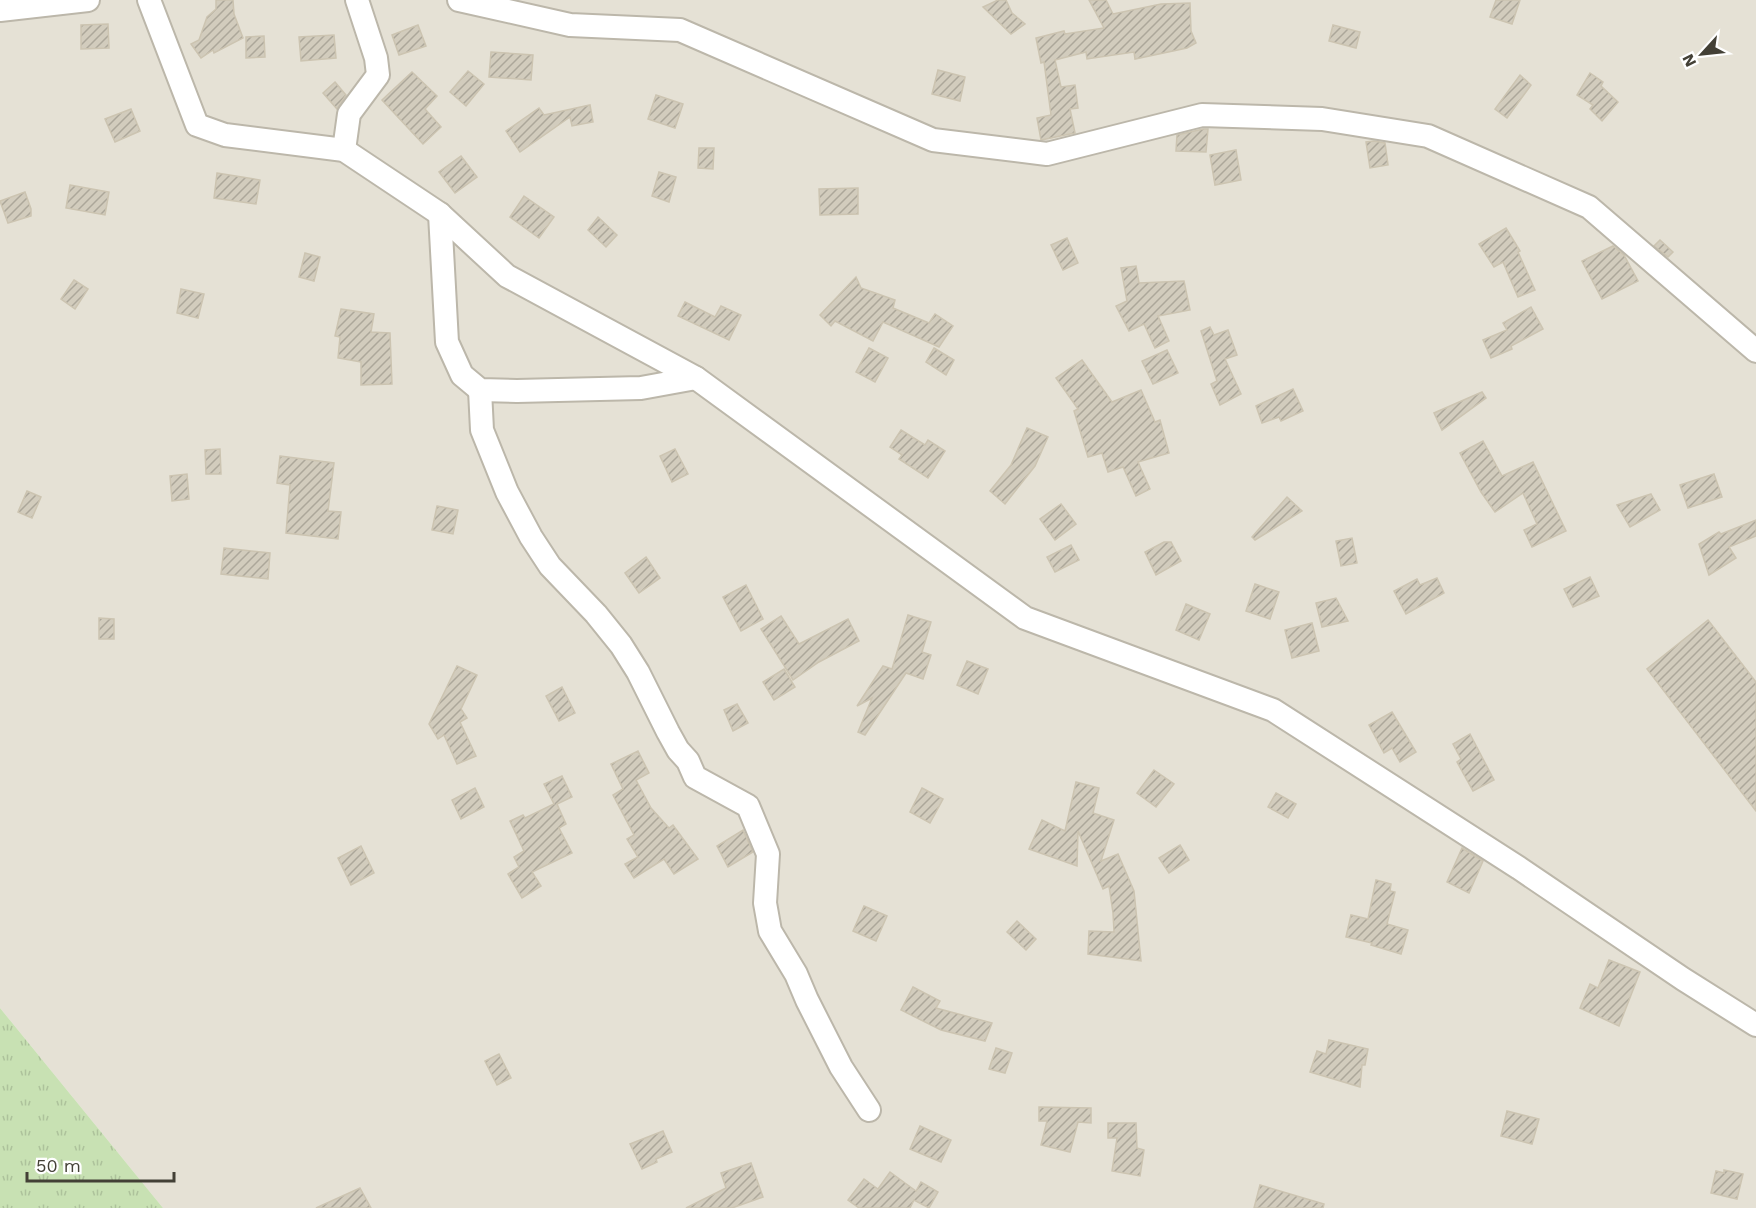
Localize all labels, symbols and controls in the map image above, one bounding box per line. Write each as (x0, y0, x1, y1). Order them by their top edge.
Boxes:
north arrow (1672, 24, 1732, 84)
text: N (1678, 51, 1700, 70)
scale bar (27, 1145, 174, 1183)
text: 50 m (36, 1155, 81, 1176)

